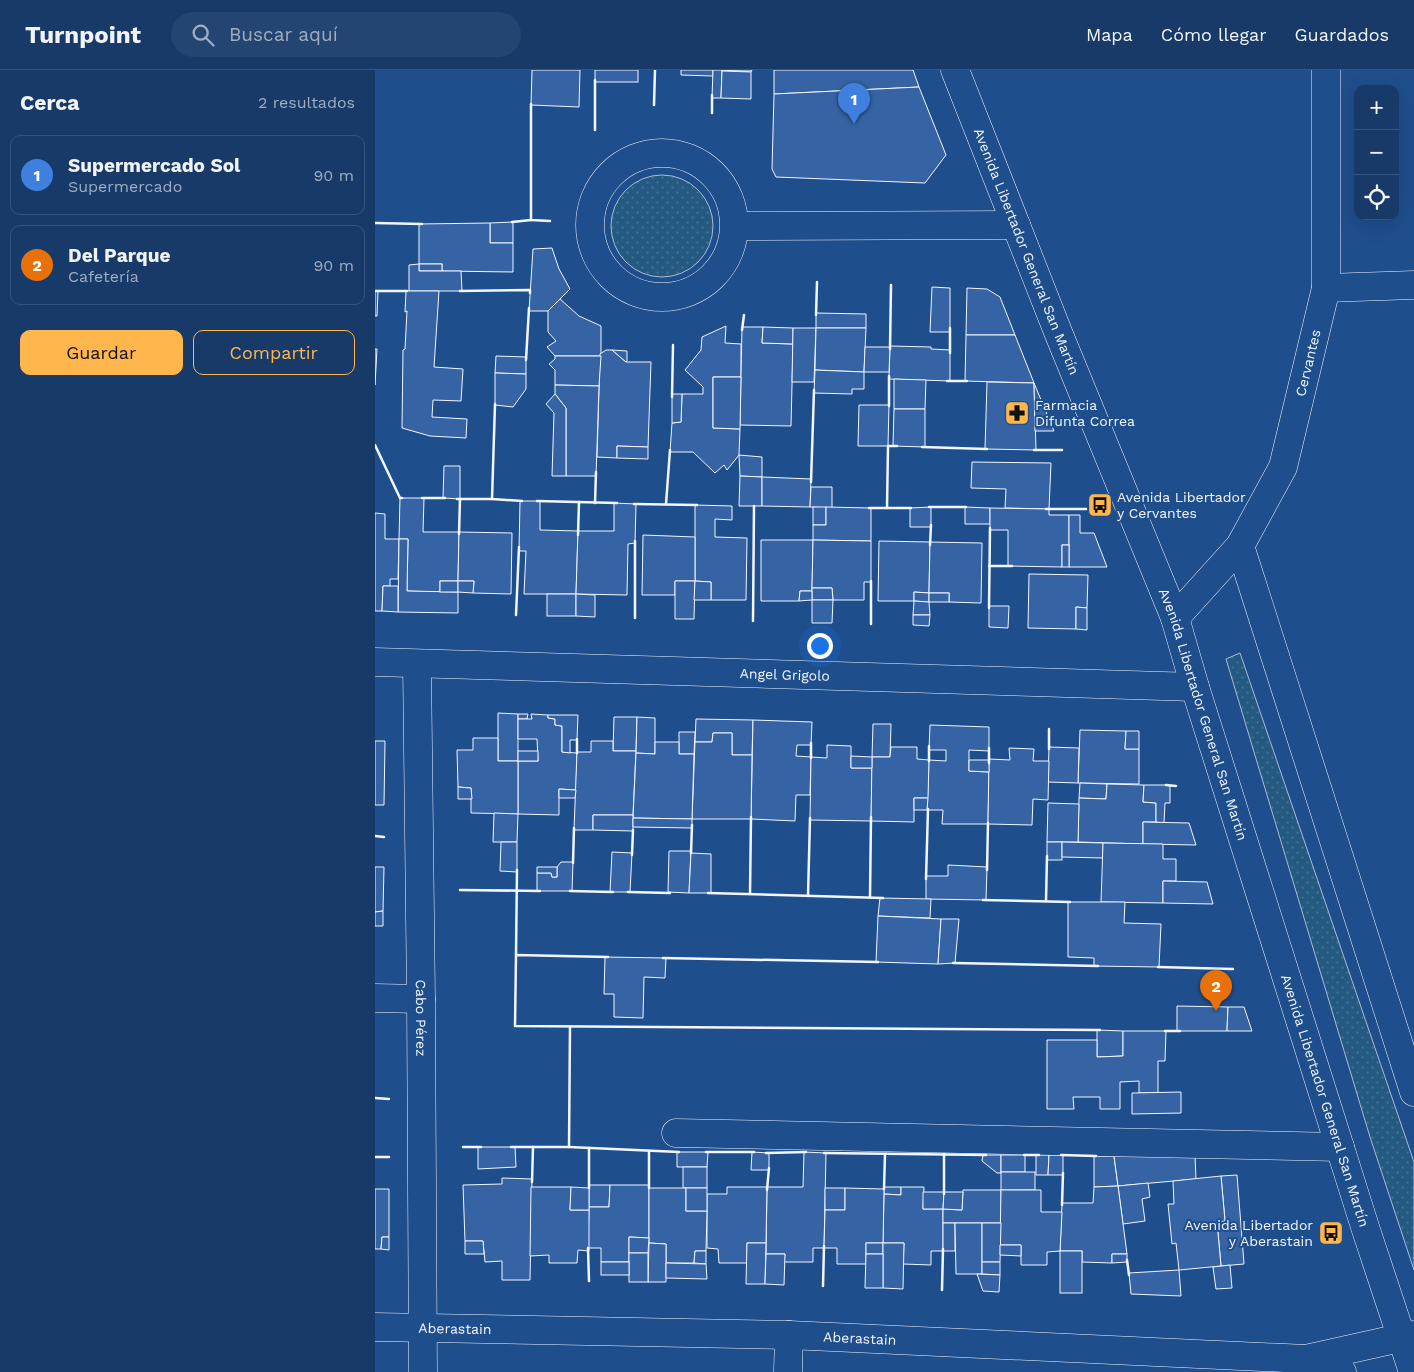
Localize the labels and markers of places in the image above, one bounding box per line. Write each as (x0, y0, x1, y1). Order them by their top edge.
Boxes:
pin: 1 (838, 83, 870, 124)
place label: Farmacia Difunta Correa (1035, 397, 1135, 429)
pharmacy icon: Farmacia Difunta Correa (1004, 400, 1030, 426)
place label: Avenida Libertador y Cervantes (1117, 489, 1246, 521)
bus stop icon: Avenida Libertador y Cervantes (1087, 492, 1113, 518)
pin: 2 (1200, 970, 1232, 1011)
place label: Avenida Libertador y Aberastain (1184, 1217, 1313, 1249)
bus stop icon: Avenida Libertador y Aberastain (1318, 1220, 1344, 1246)

